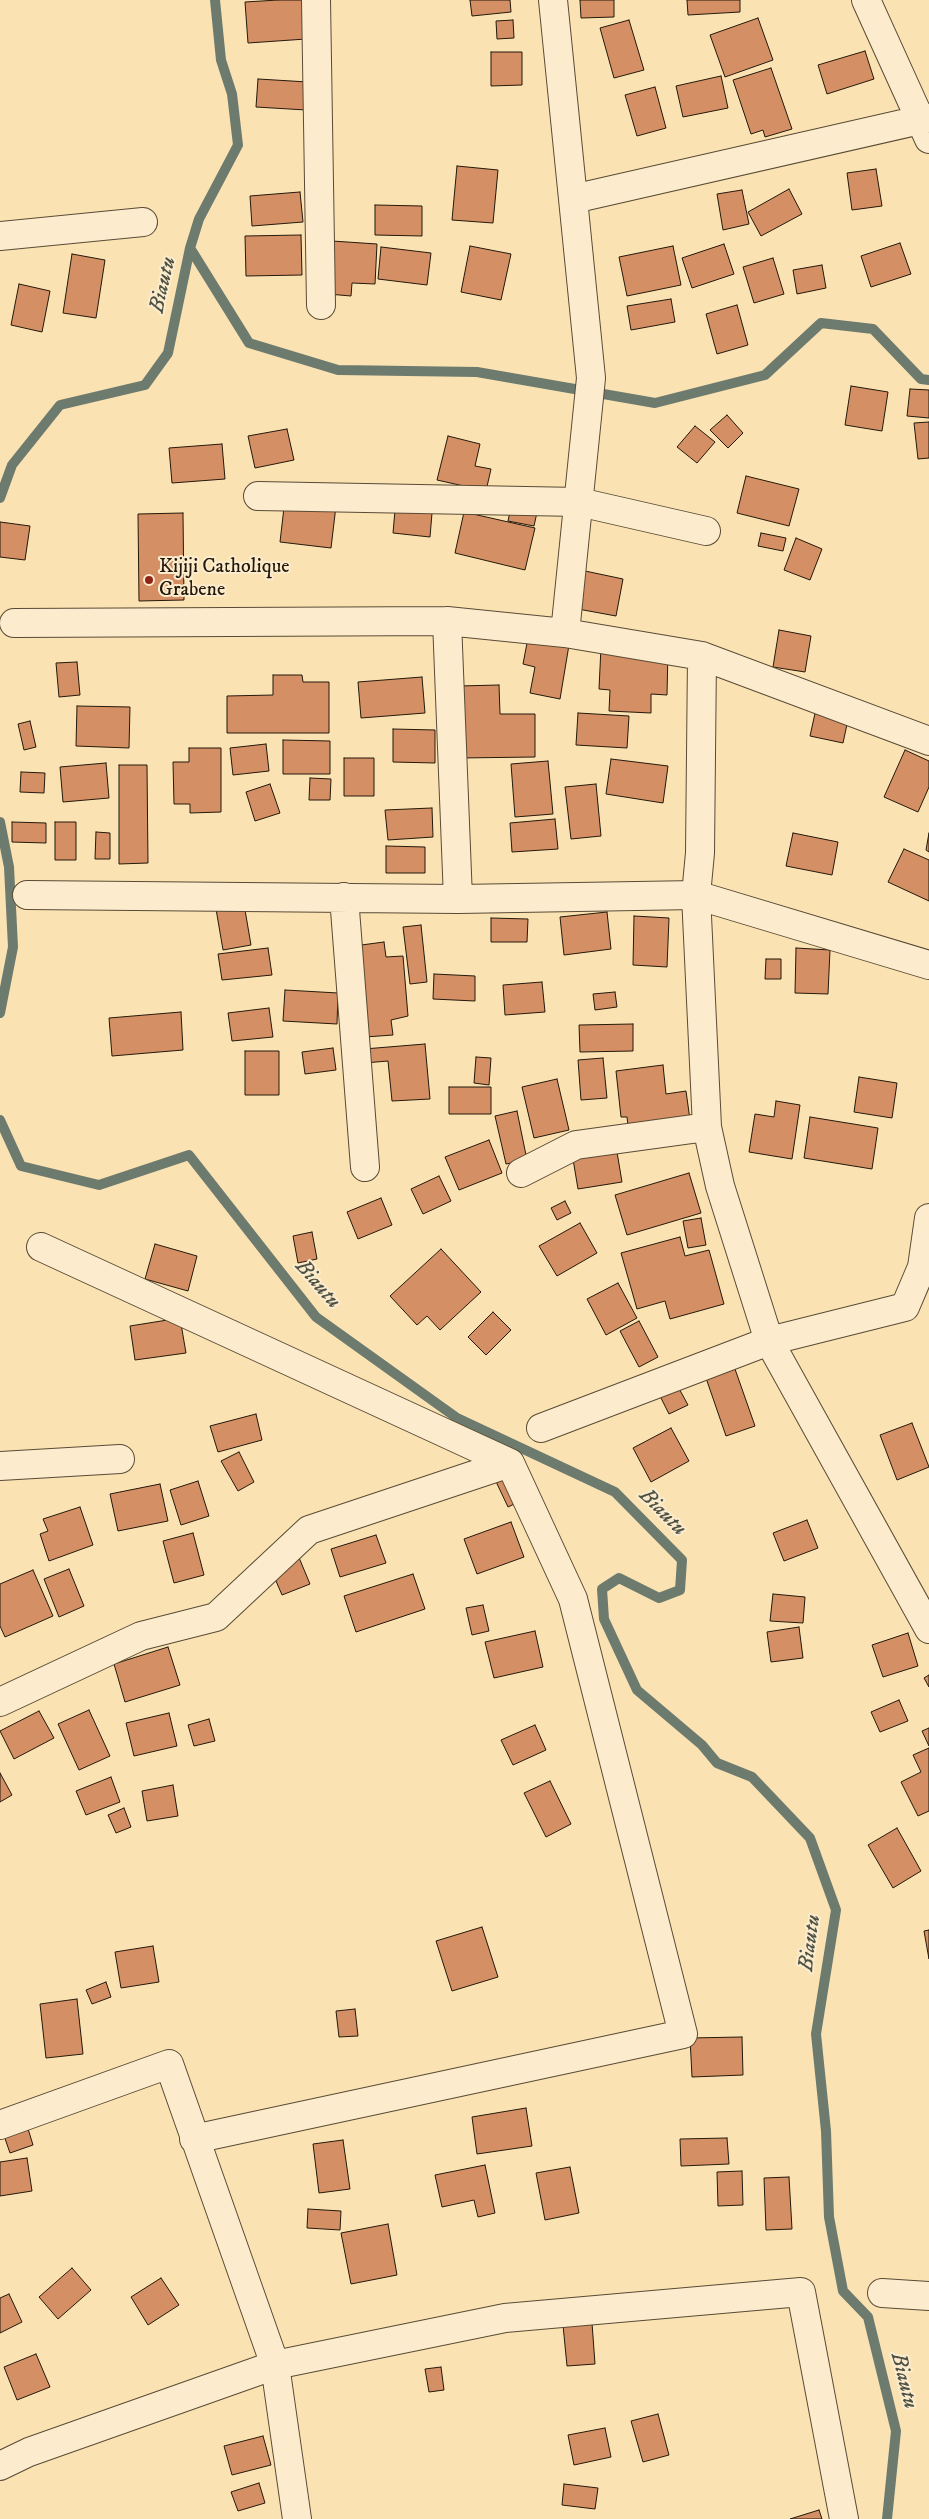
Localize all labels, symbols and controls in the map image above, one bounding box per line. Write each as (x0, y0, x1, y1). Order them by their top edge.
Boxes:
water label: Biautu (145, 255, 183, 315)
place label: Kijiji Catholique Grabene (159, 556, 290, 603)
marker: Kijiji Catholique Grabene (143, 574, 155, 586)
water label: Biautu (289, 1255, 345, 1315)
water label: Biautu (633, 1484, 691, 1542)
water label: Biautu (795, 1913, 827, 1973)
water label: Biautu (884, 2350, 922, 2412)

